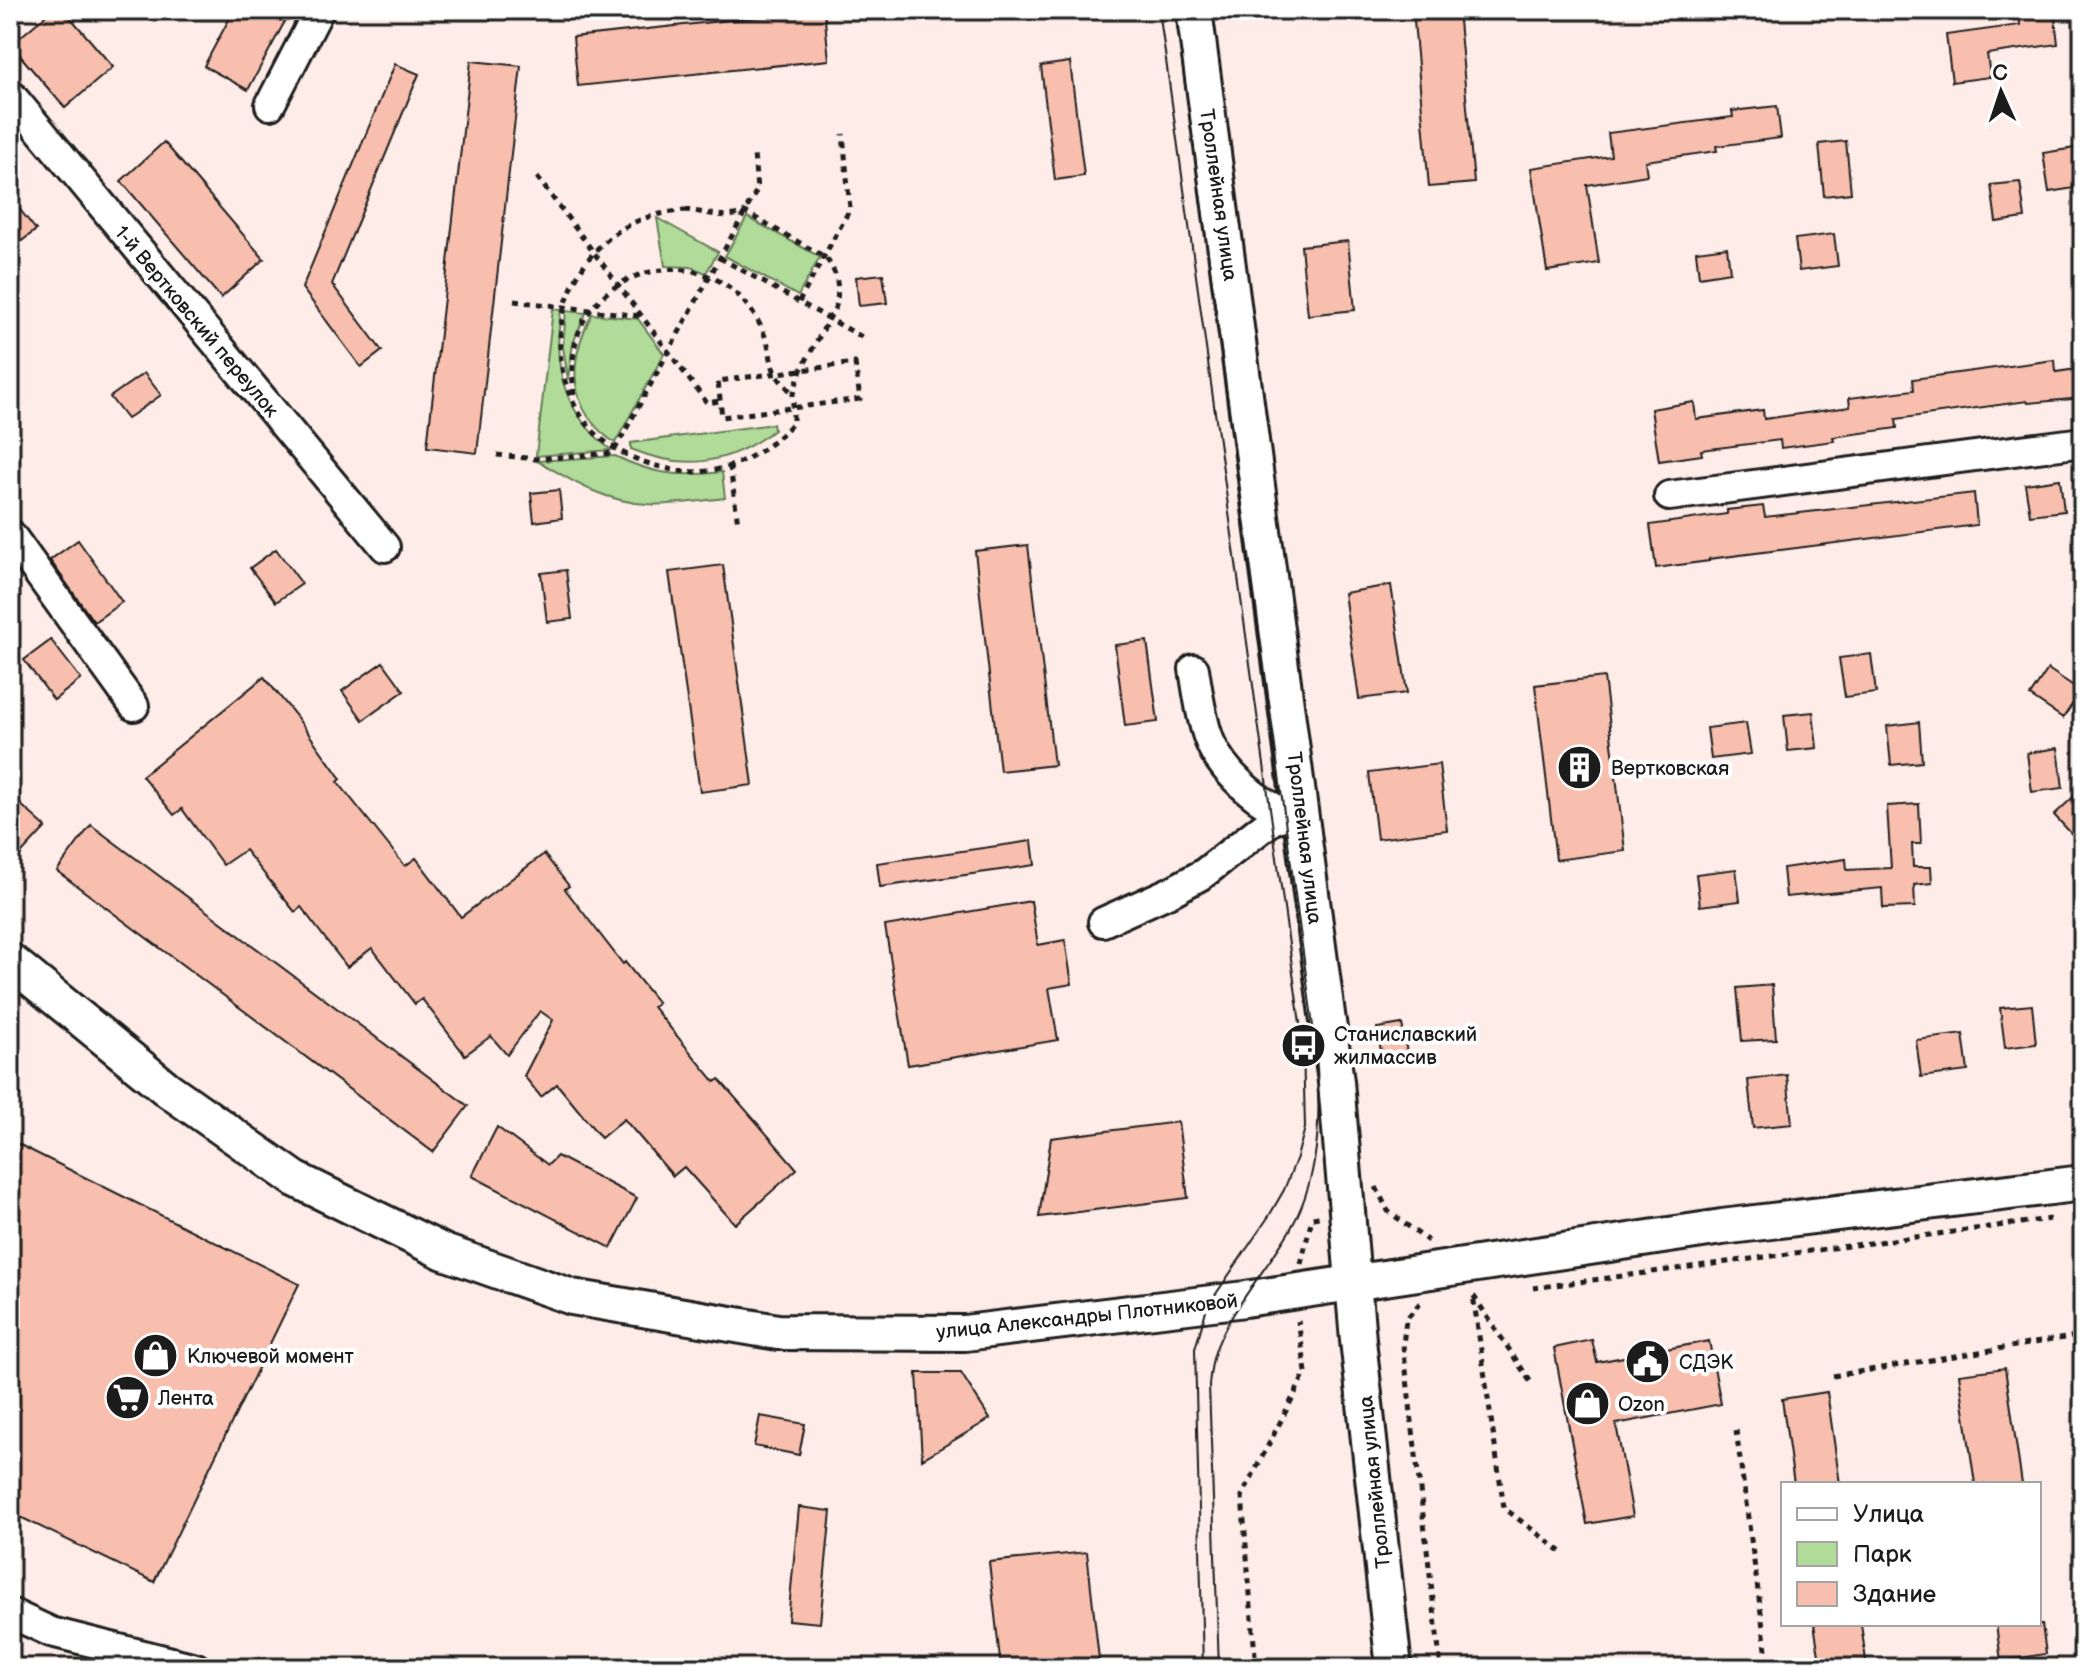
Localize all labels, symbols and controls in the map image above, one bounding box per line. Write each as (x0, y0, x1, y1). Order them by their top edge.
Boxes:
north arrow (1961, 52, 2041, 132)
text: С (1992, 60, 2008, 87)
street label: Троллейная улица (1194, 108, 1242, 283)
street label: 1-й Вертковский переулок (109, 221, 284, 422)
building icon: Вертковская (1556, 744, 1604, 792)
street label: Троллейная улица (1282, 751, 1327, 926)
place label: Вертковская (1611, 757, 1729, 781)
bus stop icon: Станиславский жилмассив (1279, 1021, 1327, 1069)
place label: Станиславский жилмассив (1334, 1023, 1477, 1070)
street label: улица Александры Плотниковой (935, 1289, 1239, 1345)
shop icon: Ключевой момент (132, 1332, 180, 1380)
public building icon: СДЭК (1624, 1338, 1672, 1386)
place label: Ключевой момент (187, 1345, 355, 1369)
place label: СДЭК (1679, 1351, 1733, 1375)
supermarket icon: Лента (103, 1374, 151, 1422)
shop icon: Ozon (1563, 1380, 1611, 1428)
place label: Лента (157, 1387, 214, 1411)
place label: Ozon (1618, 1393, 1665, 1417)
street label: Троллейная улица (1354, 1394, 1396, 1569)
legend (1781, 1482, 2041, 1626)
text: Улица (1853, 1500, 1924, 1529)
text: Парк (1853, 1540, 1912, 1569)
text: Здание (1853, 1580, 1936, 1609)

